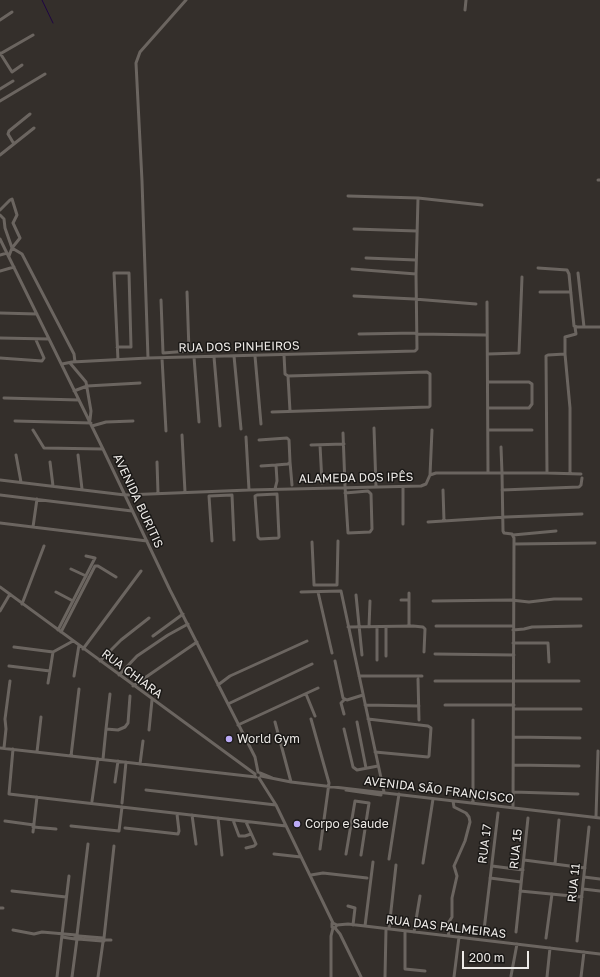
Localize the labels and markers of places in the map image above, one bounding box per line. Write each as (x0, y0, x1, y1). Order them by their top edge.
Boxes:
place label: World Gym (237, 732, 300, 746)
marker: World Gym (224, 734, 234, 744)
place label: Corpo e Saude (305, 817, 389, 831)
marker: Corpo e Saude (292, 819, 302, 829)

